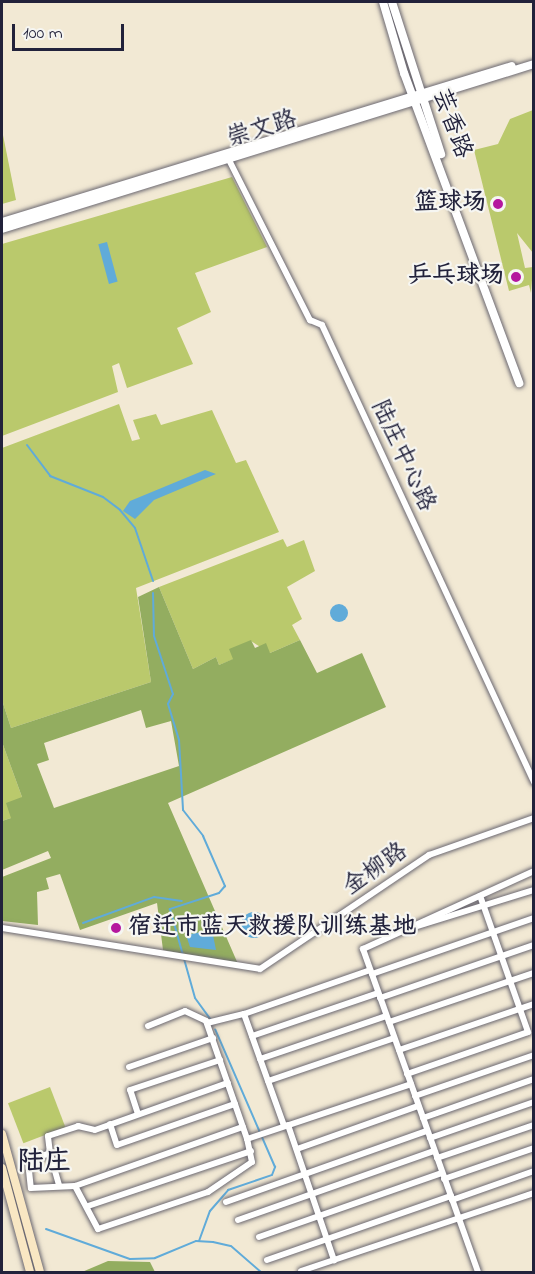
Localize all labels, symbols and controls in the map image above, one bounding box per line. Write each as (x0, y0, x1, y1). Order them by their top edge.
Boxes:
scale bar (15, 12, 128, 50)
text: 100 m (23, 21, 63, 47)
street label: 芸香路 (425, 85, 477, 163)
street label: 崇文路 (223, 106, 301, 154)
place label: 篮球场 (414, 190, 486, 218)
marker: 篮球场 (491, 197, 505, 211)
place label: 乒乓球场 (408, 263, 504, 291)
marker: 乒乓球场 (509, 270, 523, 284)
street label: 陆庄中心路 (364, 396, 440, 516)
street label: 金柳路 (338, 838, 414, 902)
place label: 宿迁市蓝天救援队训练基地 (128, 914, 416, 942)
marker: 宿迁市蓝天救援队训练基地 (109, 921, 123, 935)
district label: 陆庄 (17, 1147, 71, 1179)

